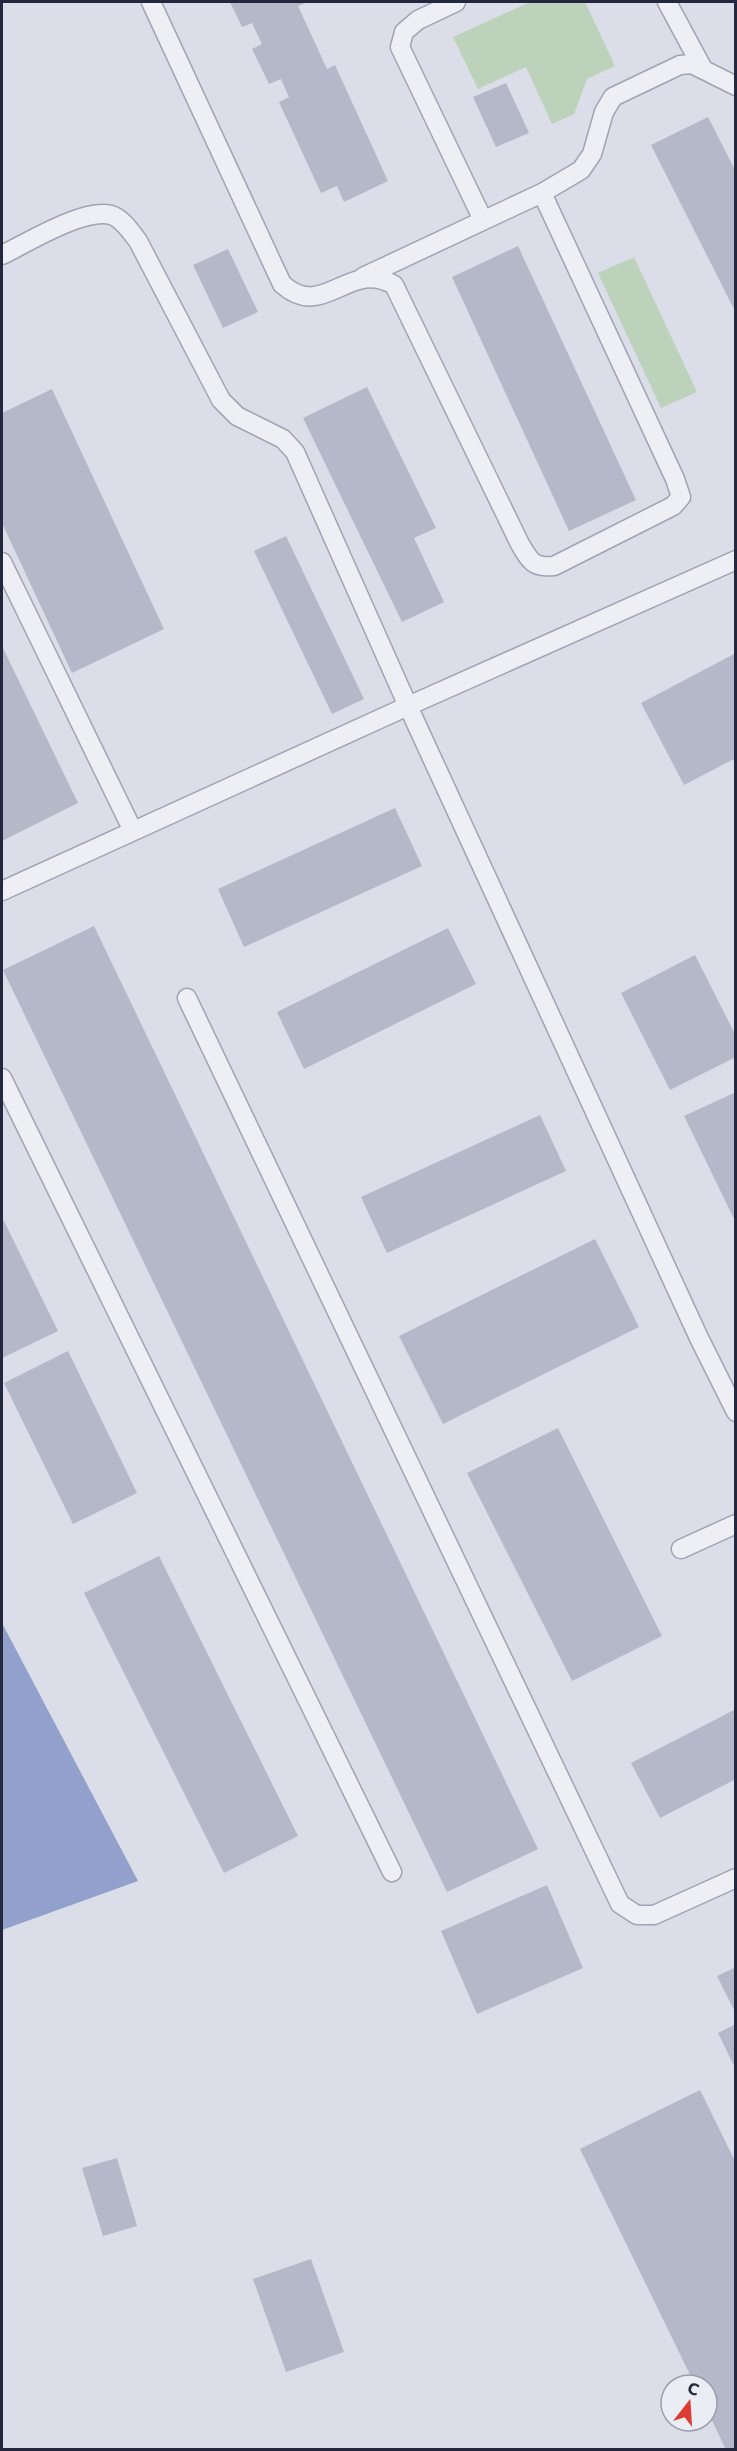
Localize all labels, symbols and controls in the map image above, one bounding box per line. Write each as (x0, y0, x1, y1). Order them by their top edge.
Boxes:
north arrow (659, 2373, 719, 2433)
text: С (686, 2377, 702, 2399)

